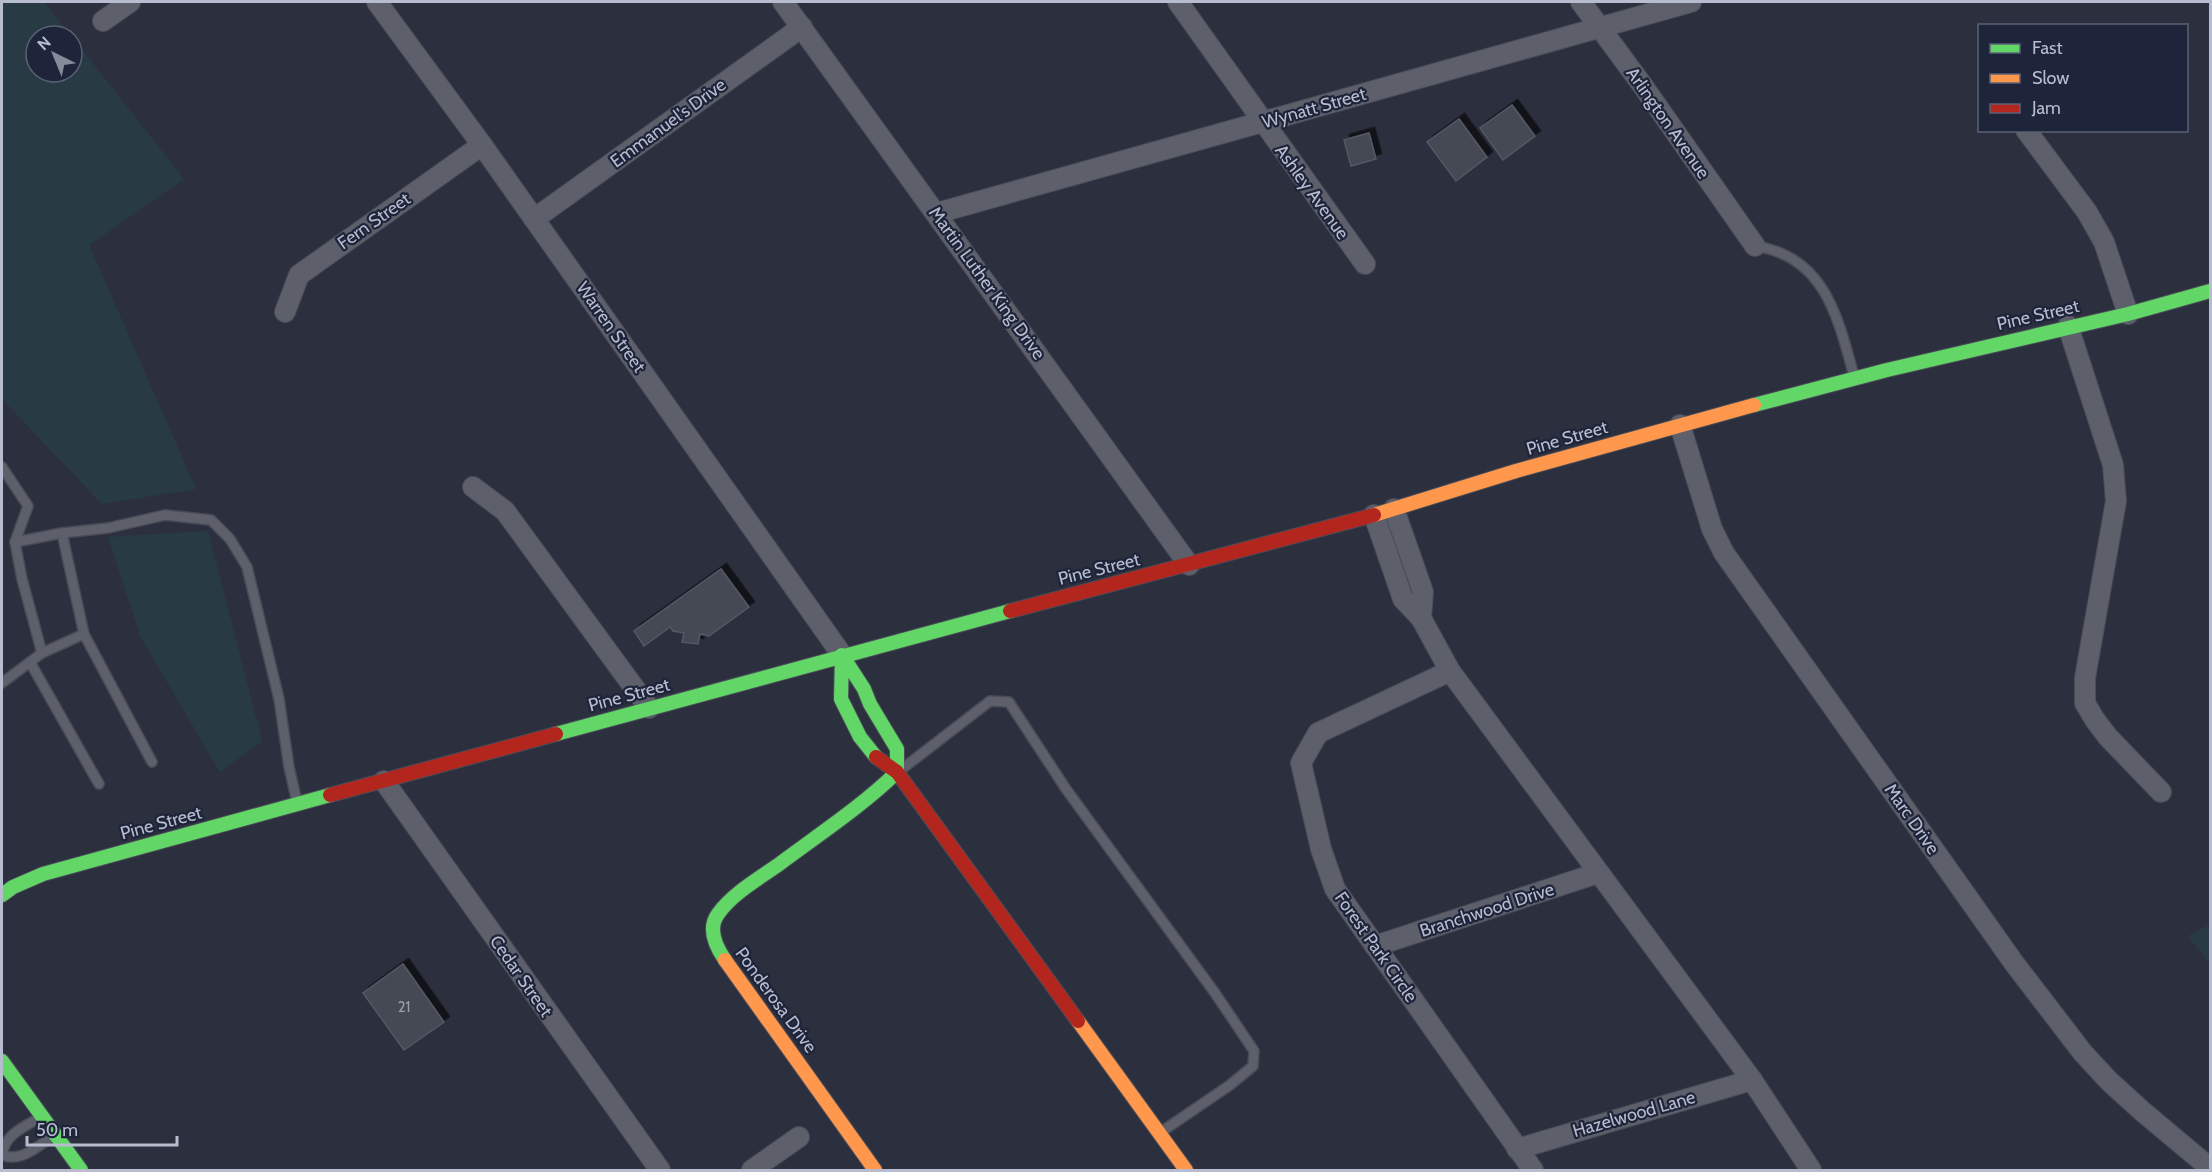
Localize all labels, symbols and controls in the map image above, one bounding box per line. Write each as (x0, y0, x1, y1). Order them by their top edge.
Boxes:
north arrow (24, 24, 84, 84)
legend (1978, 24, 2188, 132)
text: N (33, 33, 55, 54)
text: Fast (2032, 37, 2063, 59)
street label: Arlington Avenue (1621, 63, 1715, 183)
text: Slow (2032, 67, 2069, 89)
street label: Emmanuel's Drive (606, 74, 730, 172)
street label: Wynatt Street (1260, 83, 1368, 133)
text: Jam (2031, 97, 2061, 119)
street label: Ashley Avenue (1270, 140, 1354, 244)
street label: Fern Street (333, 188, 415, 254)
street label: Martin Luther King Drive (924, 202, 1050, 364)
street label: Warren Street (572, 277, 650, 377)
street label: Pine Street (1995, 295, 2081, 335)
street label: Pine Street (1524, 416, 1610, 460)
street label: Pine Street (1056, 548, 1142, 590)
street label: Pine Street (586, 674, 672, 716)
street label: Marc Drive (1880, 779, 1944, 859)
street label: Pine Street (118, 802, 204, 844)
street label: Branchwood Drive (1417, 878, 1557, 942)
street label: Forest Park Circle (1330, 888, 1422, 1006)
street label: Cedar Street (485, 931, 557, 1021)
street label: Ponderosa Drive (730, 943, 822, 1057)
house number: 21 (398, 998, 410, 1016)
street label: Hazelwood Lane (1570, 1086, 1698, 1142)
scale bar (27, 1109, 177, 1147)
text: 50 m (36, 1119, 78, 1141)

